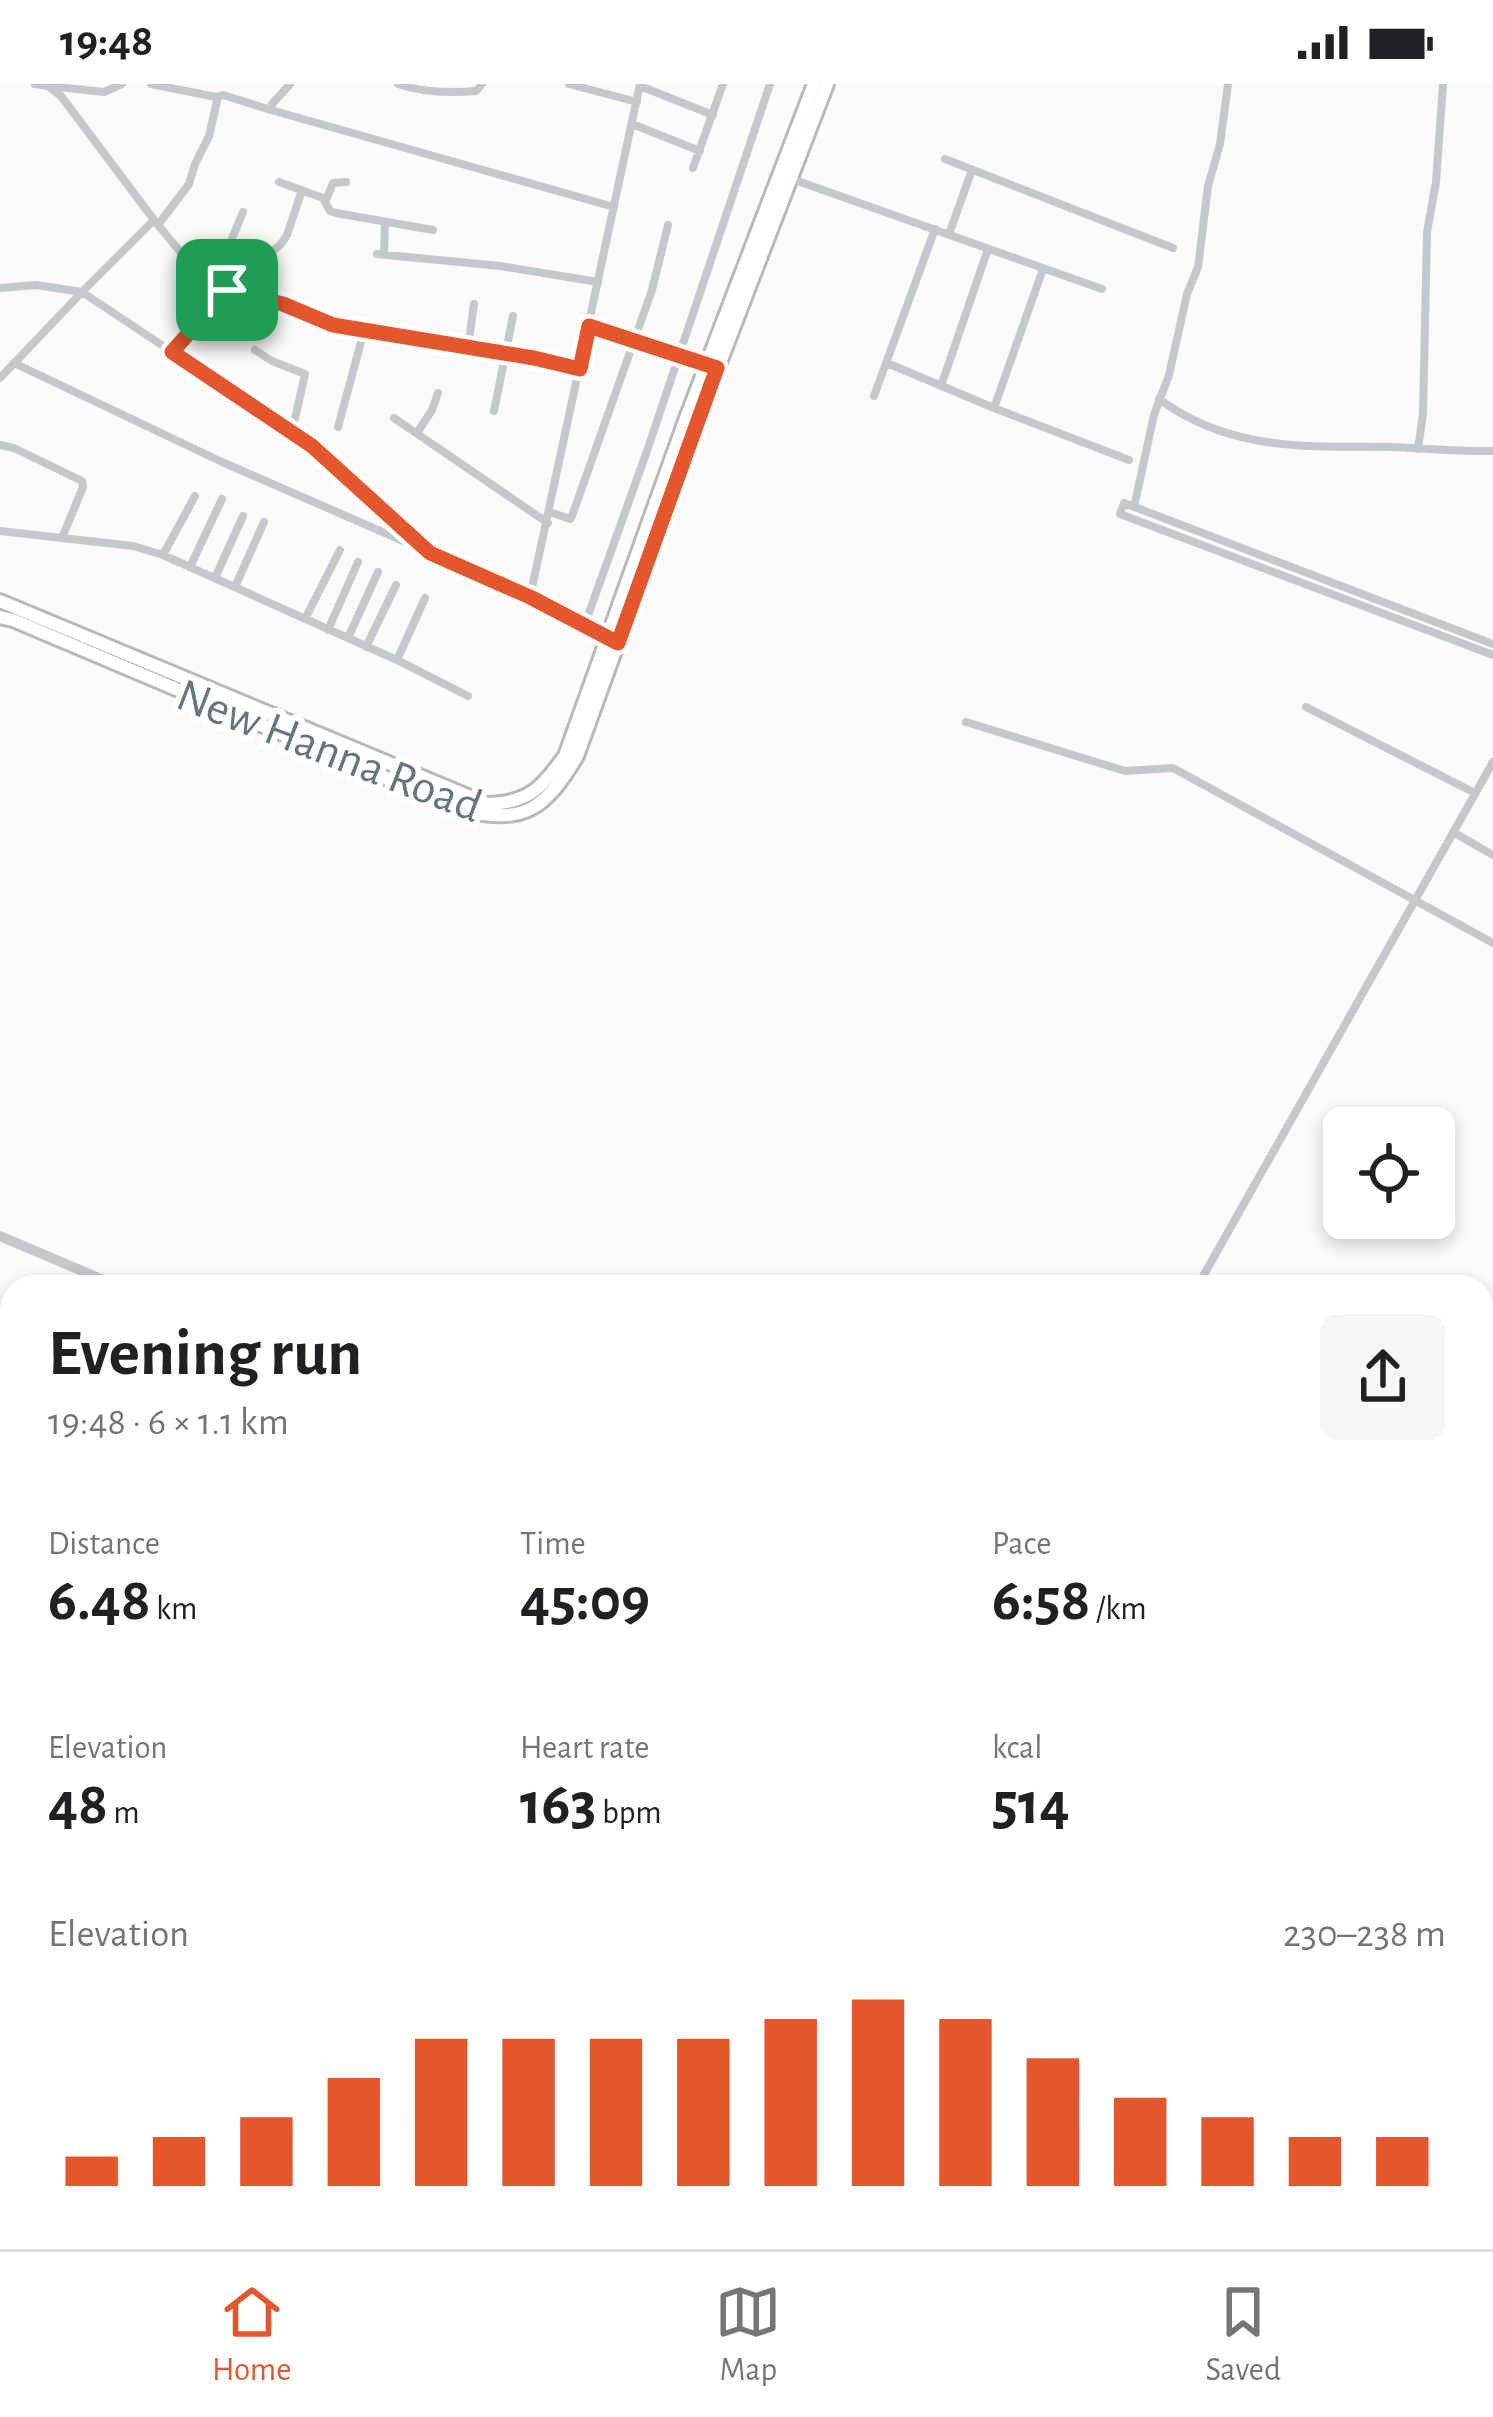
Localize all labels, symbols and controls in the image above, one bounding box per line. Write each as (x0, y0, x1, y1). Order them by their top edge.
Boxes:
text: 19:48 (60, 19, 153, 64)
pin (176, 239, 278, 341)
icon: arrive (194, 257, 260, 323)
street label: New Hanna Road (170, 672, 488, 832)
map controls (1323, 1107, 1455, 1239)
button: locate (1323, 1107, 1455, 1239)
button: share (1320, 1314, 1446, 1440)
text: Evening run (48, 1321, 362, 1387)
text: 19:48 · 6 × 1.1 km (48, 1403, 289, 1442)
text: Distance (48, 1528, 160, 1561)
text: Time (520, 1528, 586, 1561)
text: Pace (992, 1528, 1051, 1561)
text: 6.48 (48, 1571, 150, 1631)
text: 45:09 (520, 1571, 650, 1631)
text: 6:58 (992, 1571, 1090, 1631)
text: km (150, 1593, 197, 1626)
text: /km (1090, 1593, 1147, 1626)
text: Elevation (48, 1732, 167, 1765)
text: Heart rate (520, 1732, 650, 1765)
text: kcal (992, 1732, 1042, 1765)
text: 48 (48, 1775, 108, 1835)
text: 163 (520, 1775, 596, 1835)
text: 514 (992, 1775, 1070, 1835)
text: m (108, 1797, 140, 1830)
text: bpm (596, 1797, 662, 1830)
text: Elevation (48, 1915, 189, 1954)
text: 230–238 m (1283, 1915, 1446, 1954)
tab: Home (212, 2279, 291, 2391)
tab: Map (715, 2279, 781, 2391)
tab: Saved (1205, 2279, 1281, 2391)

